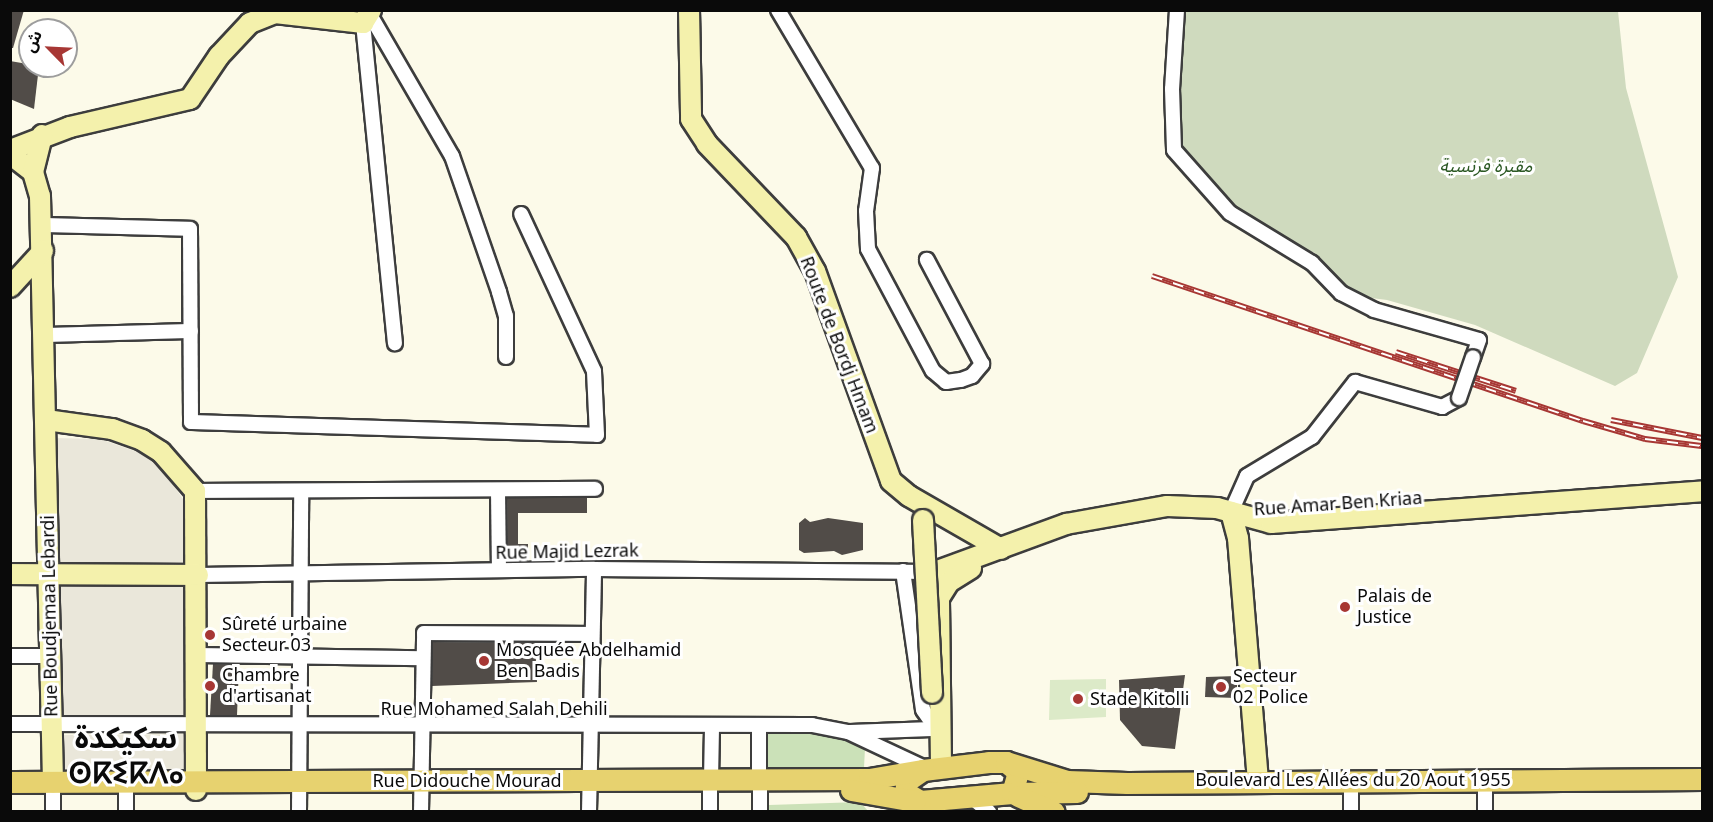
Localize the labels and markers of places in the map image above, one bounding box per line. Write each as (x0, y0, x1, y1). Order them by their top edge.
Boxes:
place label: Palais de Justice (1357, 586, 1432, 628)
marker: Palais de Justice (1338, 600, 1352, 614)
place label: Sûreté urbaine Secteur 03 (222, 614, 347, 656)
marker: Sûreté urbaine Secteur 03 (203, 628, 217, 642)
place label: Mosquée Abdelhamid Ben Badis (496, 640, 681, 682)
marker: Mosquée Abdelhamid Ben Badis (477, 654, 491, 668)
place label: Chambre d'artisanat (222, 665, 312, 708)
place label: Secteur 02 Police (1233, 666, 1308, 708)
marker: Chambre d'artisanat (203, 679, 217, 693)
marker: Secteur 02 Police (1214, 680, 1228, 694)
place label: Stade Kitolli (1090, 688, 1189, 710)
marker: Stade Kitolli (1071, 692, 1085, 706)

